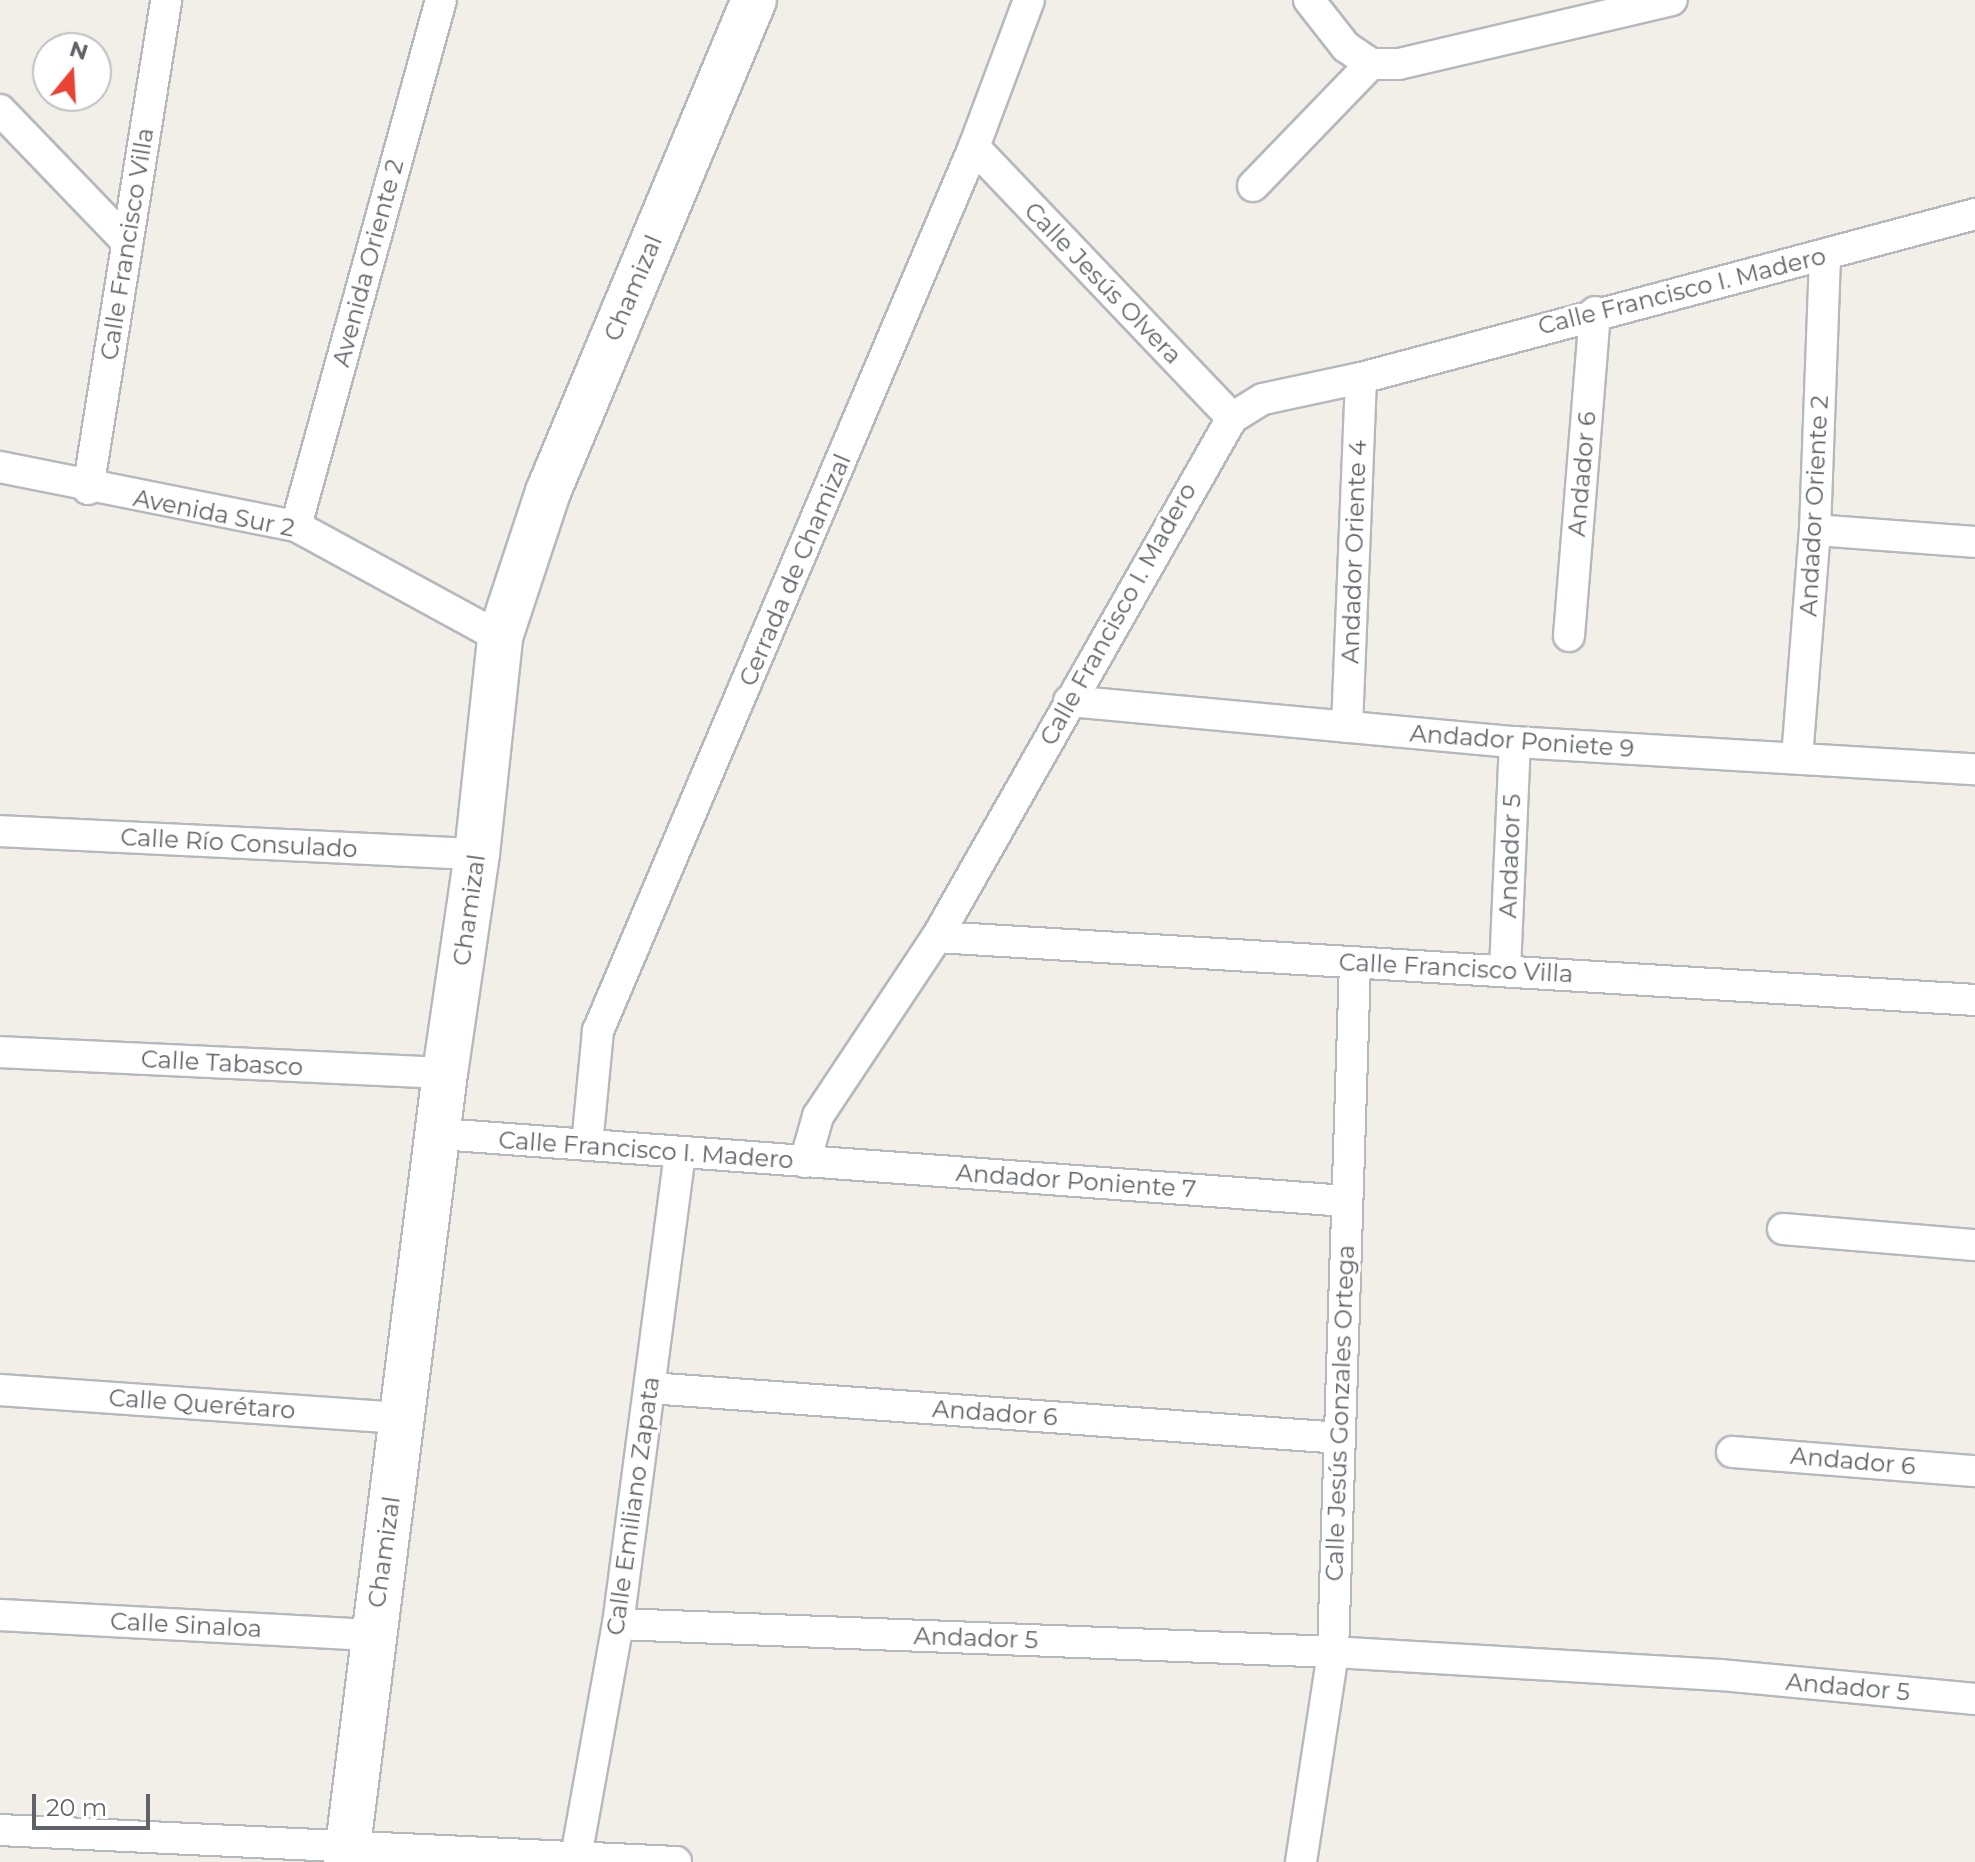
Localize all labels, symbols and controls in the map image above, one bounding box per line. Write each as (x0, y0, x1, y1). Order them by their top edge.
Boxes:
north arrow (32, 32, 112, 112)
text: N (66, 35, 92, 66)
street label: Calle Francisco Villa (94, 126, 160, 362)
street label: Avenida Oriente 2 (326, 156, 410, 370)
street label: Calle Jesús Olvera (1018, 196, 1188, 370)
street label: Chamizal (598, 231, 668, 345)
street label: Calle Francisco I. Madero (1535, 241, 1829, 341)
street label: Andador Oriente 2 (1794, 395, 1834, 617)
street label: Andador 6 (1562, 410, 1602, 538)
street label: Andador Oriente 4 (1336, 440, 1372, 664)
street label: Cerrada de Chamizal (733, 450, 857, 690)
street label: Calle Francisco I. Madero (1034, 478, 1202, 750)
street label: Avenida Sur 2 (131, 483, 297, 543)
street label: Andador Poniete 9 (1409, 719, 1635, 763)
street label: Andador 5 (1493, 793, 1527, 919)
street label: Calle Río Consulado (120, 822, 358, 864)
street label: Chamizal (447, 852, 491, 968)
street label: Calle Francisco Villa (1338, 947, 1574, 989)
street label: Calle Tabasco (140, 1044, 304, 1082)
street label: Calle Francisco I. Madero (498, 1125, 794, 1175)
street label: Andador Poniente 7 (955, 1158, 1197, 1204)
street label: Calle Jesús Gonzales Ortega (1320, 1244, 1360, 1582)
street label: Calle Emiliano Zapata (601, 1375, 665, 1637)
street label: Calle Querétaro (108, 1383, 296, 1425)
street label: Andador 6 (931, 1394, 1059, 1432)
street label: Andador 6 (1789, 1441, 1917, 1481)
street label: Chamizal (362, 1494, 406, 1610)
street label: Calle Sinaloa (109, 1607, 263, 1643)
street label: Andador 5 (913, 1621, 1039, 1655)
street label: Andador 5 (1785, 1667, 1911, 1707)
scale bar (36, 1778, 154, 1828)
text: 20 m (46, 1793, 107, 1822)

